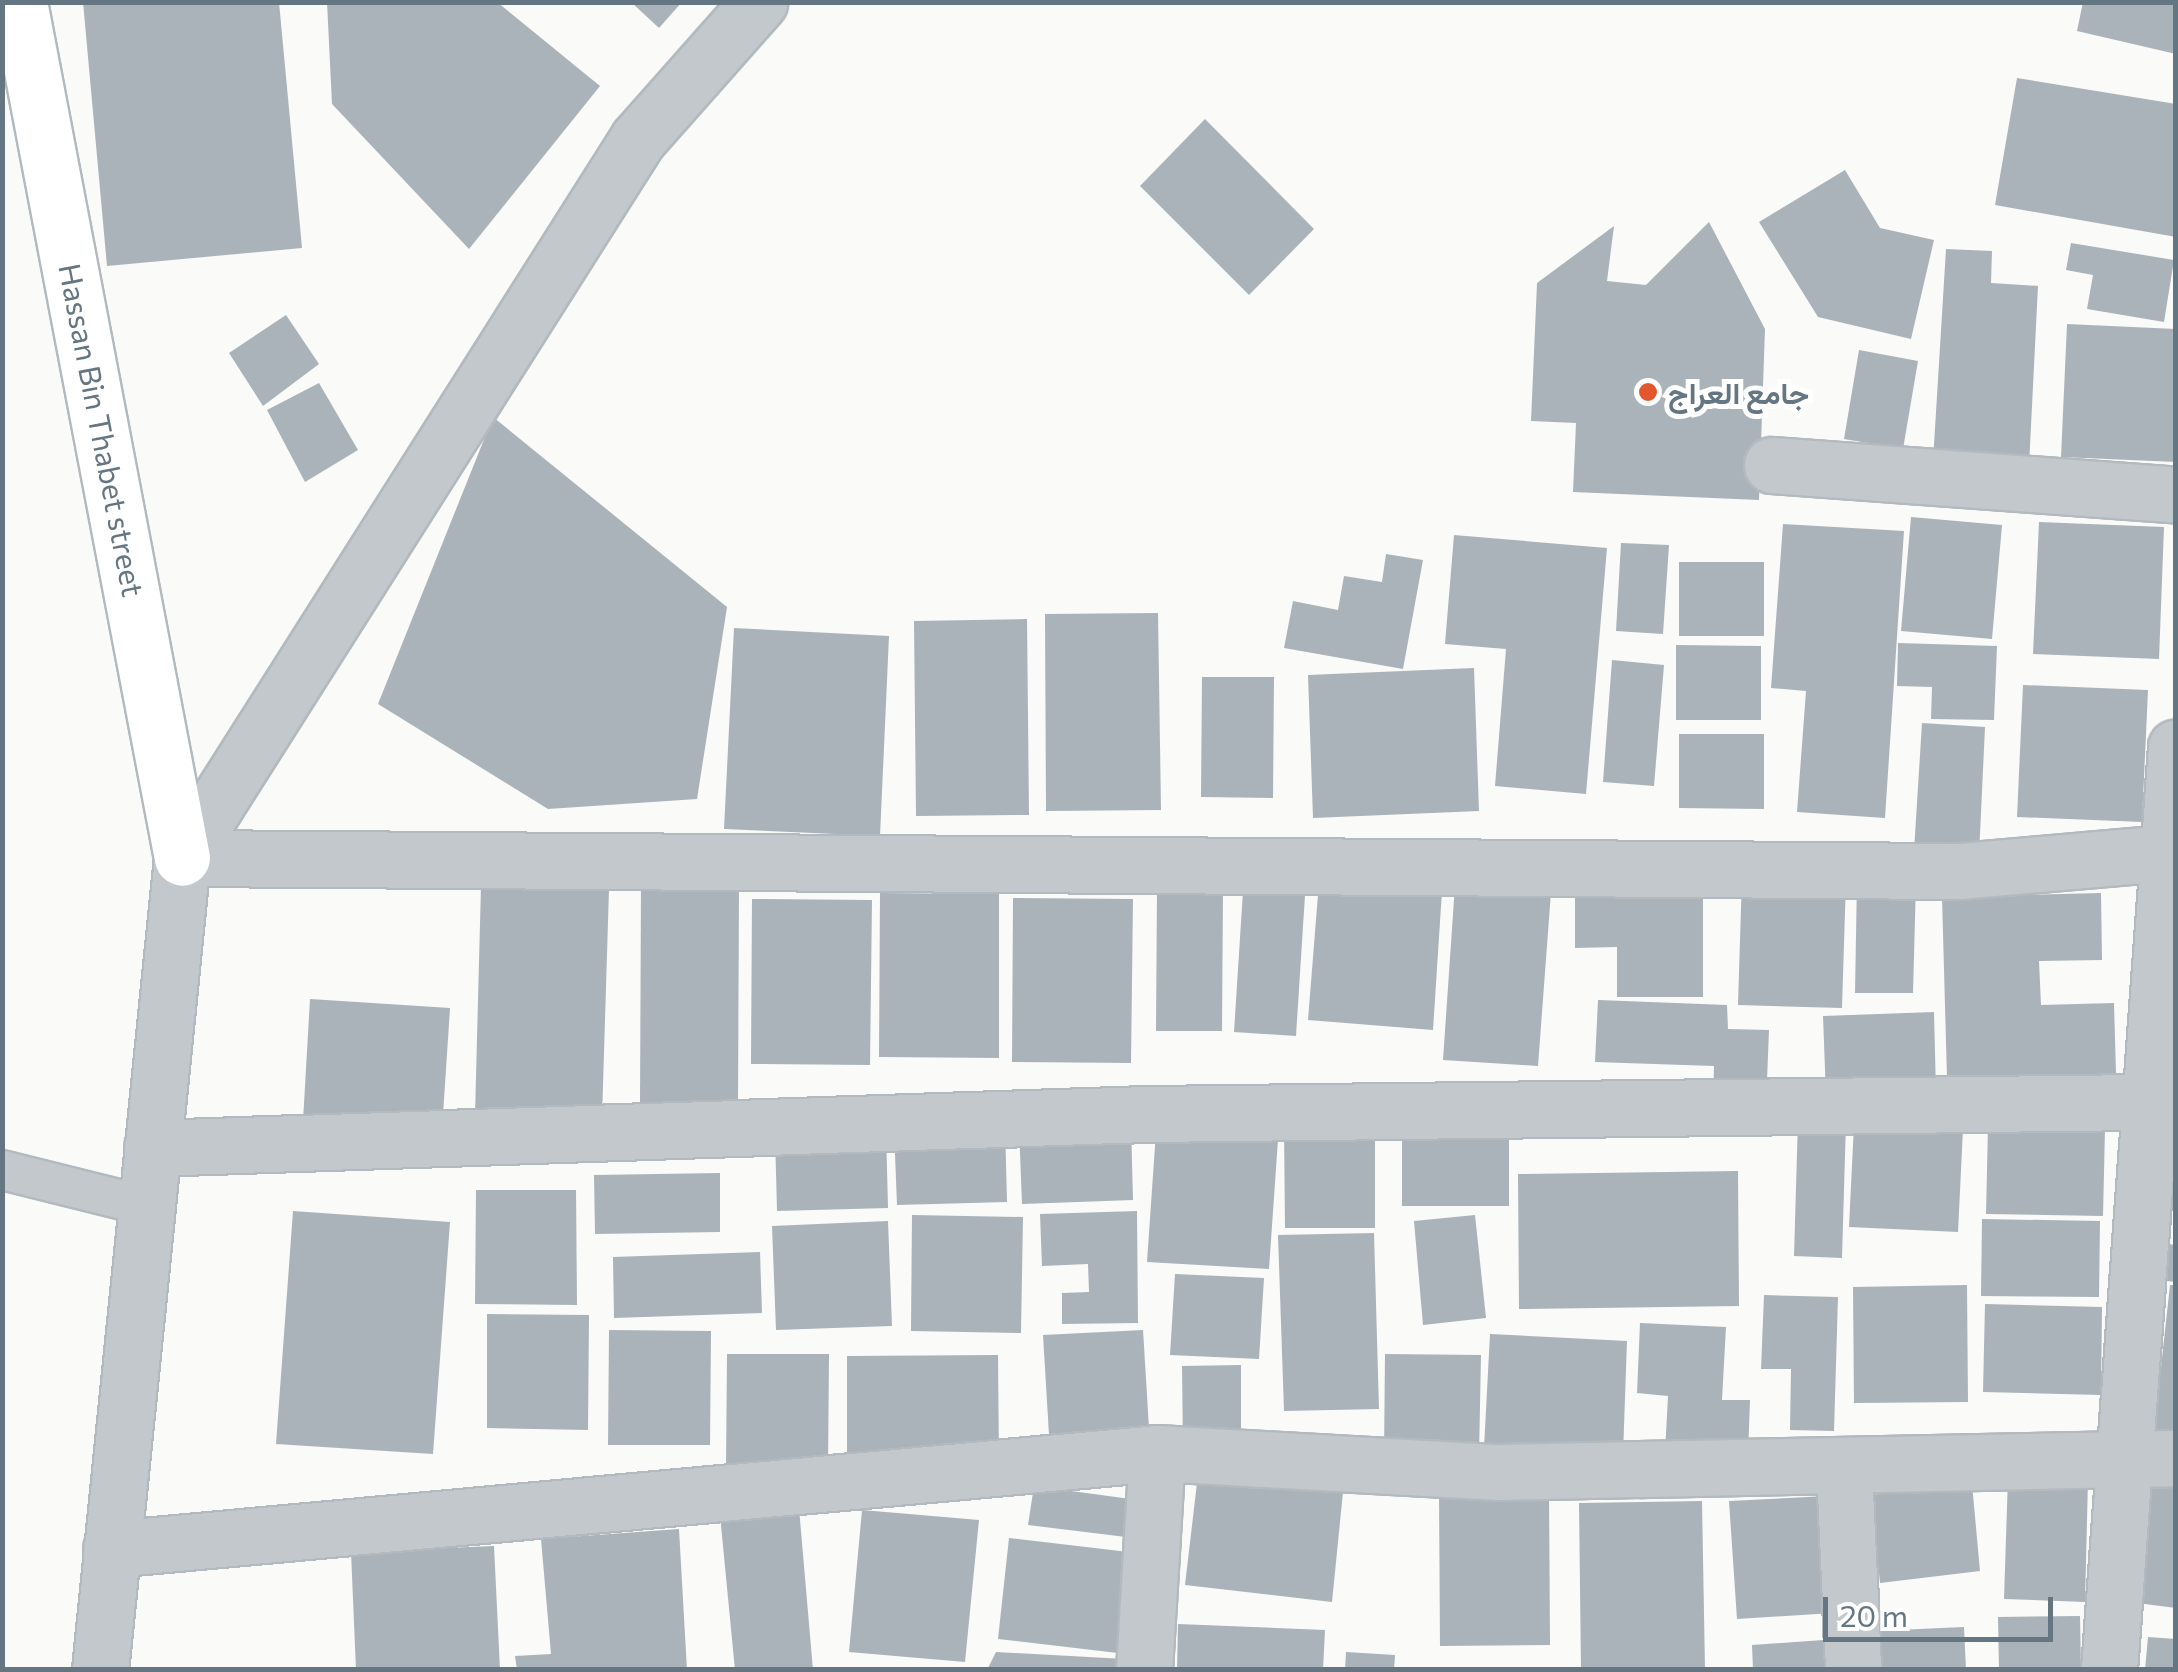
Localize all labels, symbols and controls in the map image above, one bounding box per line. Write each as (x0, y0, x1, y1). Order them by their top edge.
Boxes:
street label: Hassan Bin Thabet street (52, 260, 152, 600)
place label: جامع العراج (1668, 374, 1809, 410)
marker: جامع العراج (1637, 381, 1659, 403)
scale bar (1828, 1577, 2058, 1639)
text: 20 m (1840, 1596, 1908, 1633)

